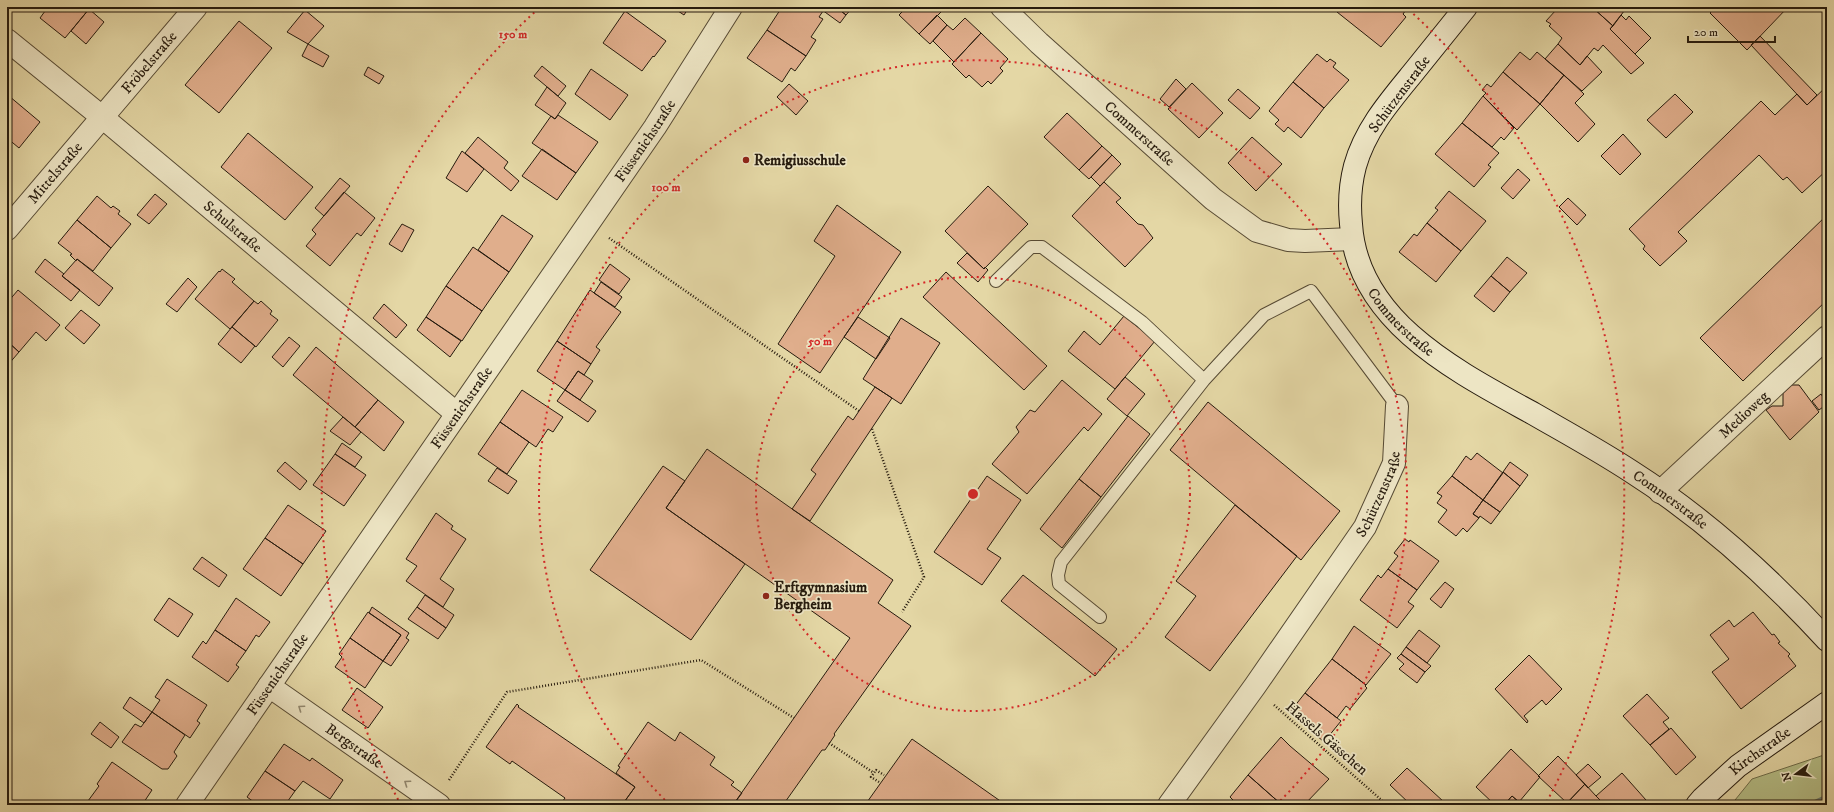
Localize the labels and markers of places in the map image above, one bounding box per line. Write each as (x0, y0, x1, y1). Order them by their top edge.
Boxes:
place label: Remigiusschule (754, 151, 847, 170)
marker: Remigiusschule (741, 155, 751, 165)
centre of rings (966, 487, 980, 501)
place label: Erftgymnasium Bergheim (774, 578, 868, 614)
marker: Erftgymnasium Bergheim (761, 591, 771, 601)

